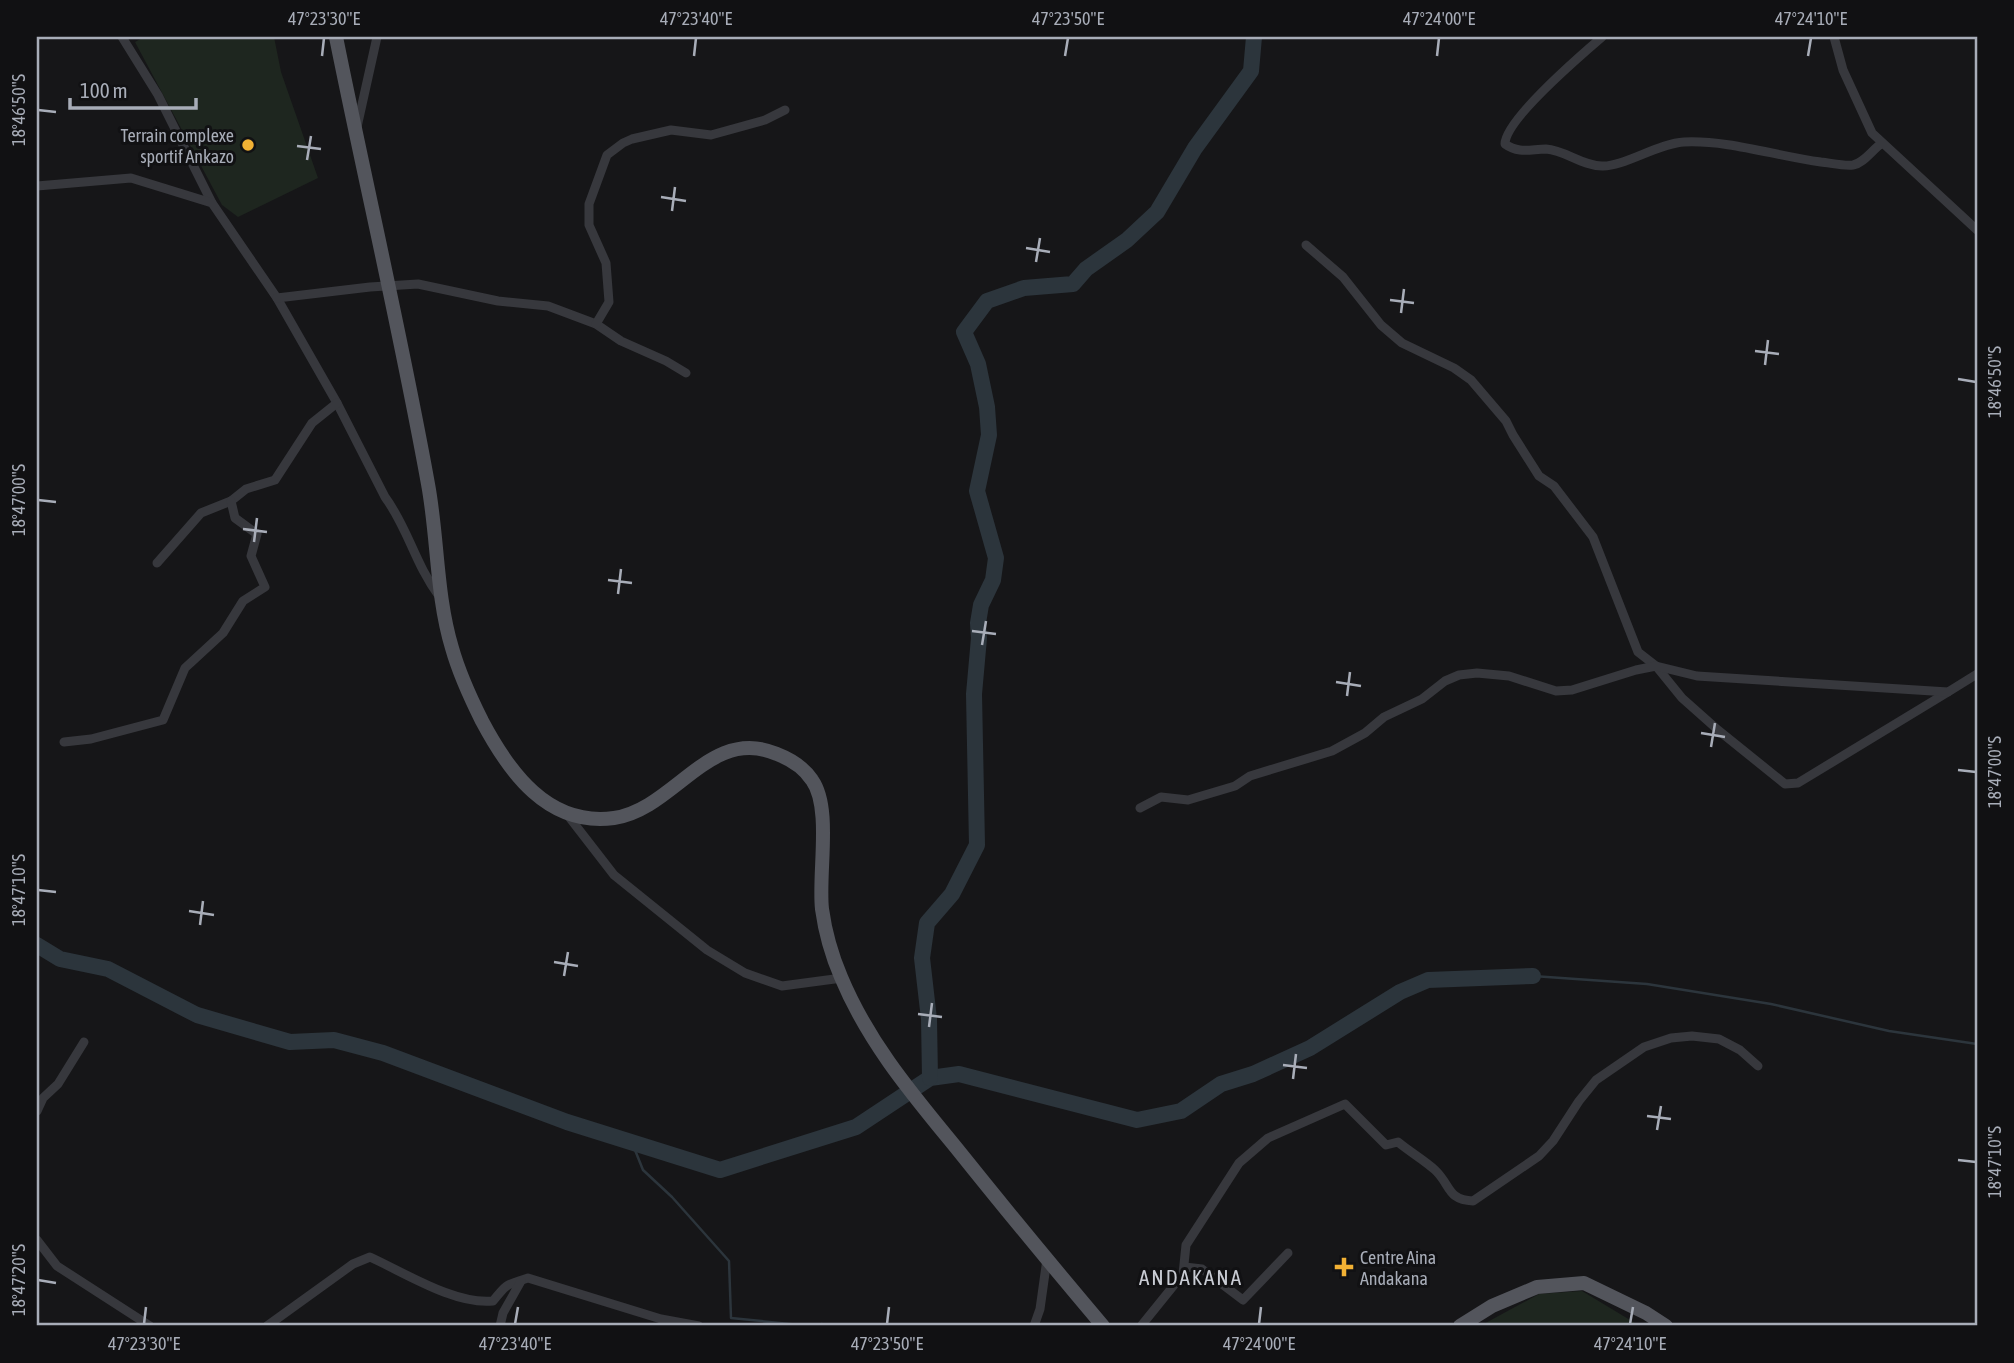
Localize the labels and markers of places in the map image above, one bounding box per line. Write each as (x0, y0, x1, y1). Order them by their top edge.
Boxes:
place label: Terrain complexe sportif Ankazo (121, 125, 234, 167)
marker: Terrain complexe sportif Ankazo (240, 137, 256, 153)
place label: Centre Aina Andakana (1360, 1247, 1436, 1289)
marker: Centre Aina Andakana (1334, 1257, 1354, 1277)

